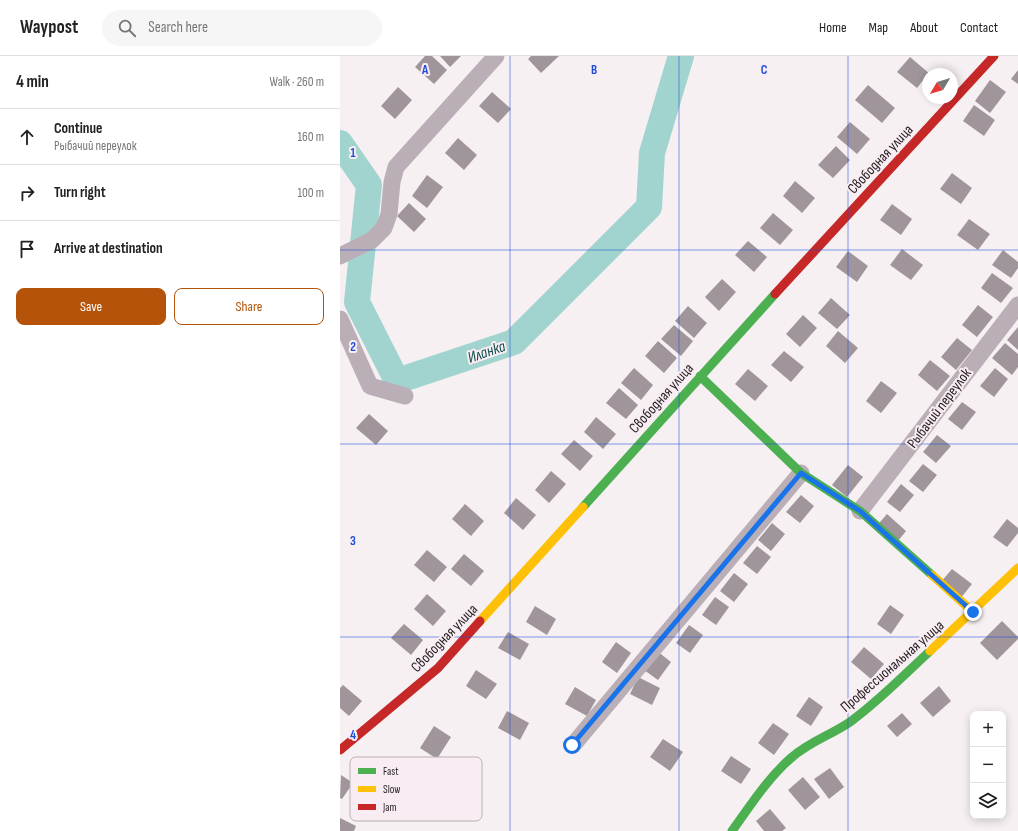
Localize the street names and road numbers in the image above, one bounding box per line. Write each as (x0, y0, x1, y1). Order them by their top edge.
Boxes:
street label: Свободная улица (843, 121, 917, 198)
street label: Свободная улица (625, 359, 698, 437)
street label: Рыбачий переулок (903, 364, 976, 452)
street label: Свободная улица (407, 600, 482, 677)
street label: Профессиональная улица (837, 616, 948, 717)

